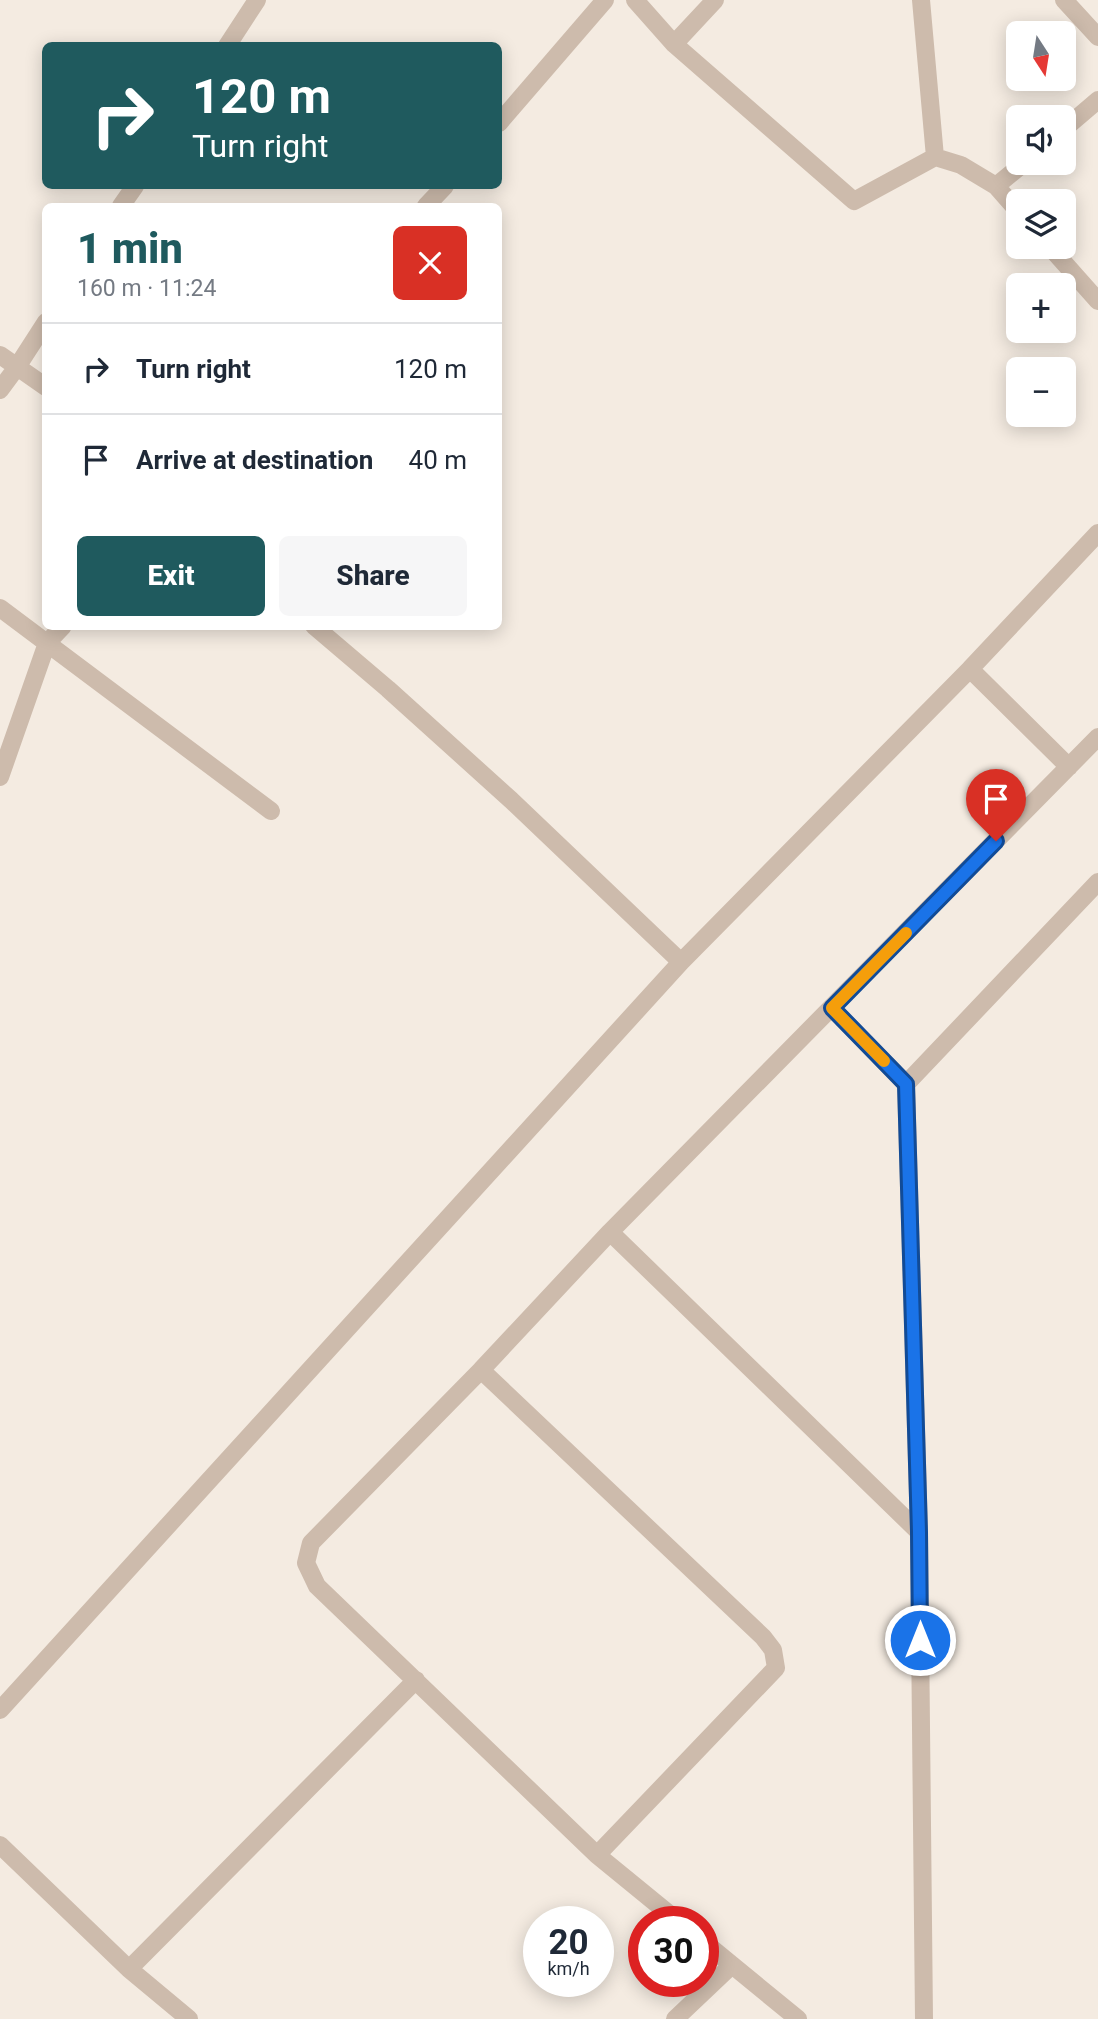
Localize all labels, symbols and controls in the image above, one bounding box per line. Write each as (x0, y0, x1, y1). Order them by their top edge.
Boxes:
north arrow (1006, 21, 1076, 91)
map controls (1006, 21, 1076, 427)
text: 120 m (192, 68, 331, 125)
icon: right (77, 70, 168, 161)
button: sound (1006, 105, 1076, 175)
text: Turn right (192, 127, 328, 165)
button: layers (1006, 189, 1076, 259)
text: 1 min (77, 224, 183, 273)
button: close (393, 226, 467, 300)
button: + (1006, 273, 1076, 343)
text: 160 m · 11:24 (77, 275, 216, 302)
icon: right (77, 350, 115, 388)
text: Turn right (136, 354, 251, 384)
text: 120 m (394, 354, 467, 384)
button: − (1006, 357, 1076, 427)
icon: arrive (77, 441, 115, 479)
text: Arrive at destination (136, 445, 373, 475)
text: 40 m (409, 445, 467, 475)
button: Exit (77, 536, 265, 616)
button: Share (279, 536, 467, 616)
pin (966, 769, 1026, 841)
icon: arrive (977, 780, 1015, 818)
position arrow (883, 1603, 957, 1677)
speed limit sign: 30 (628, 1906, 719, 1997)
text: 20 (548, 1922, 589, 1963)
text: km/h (547, 1958, 590, 1979)

